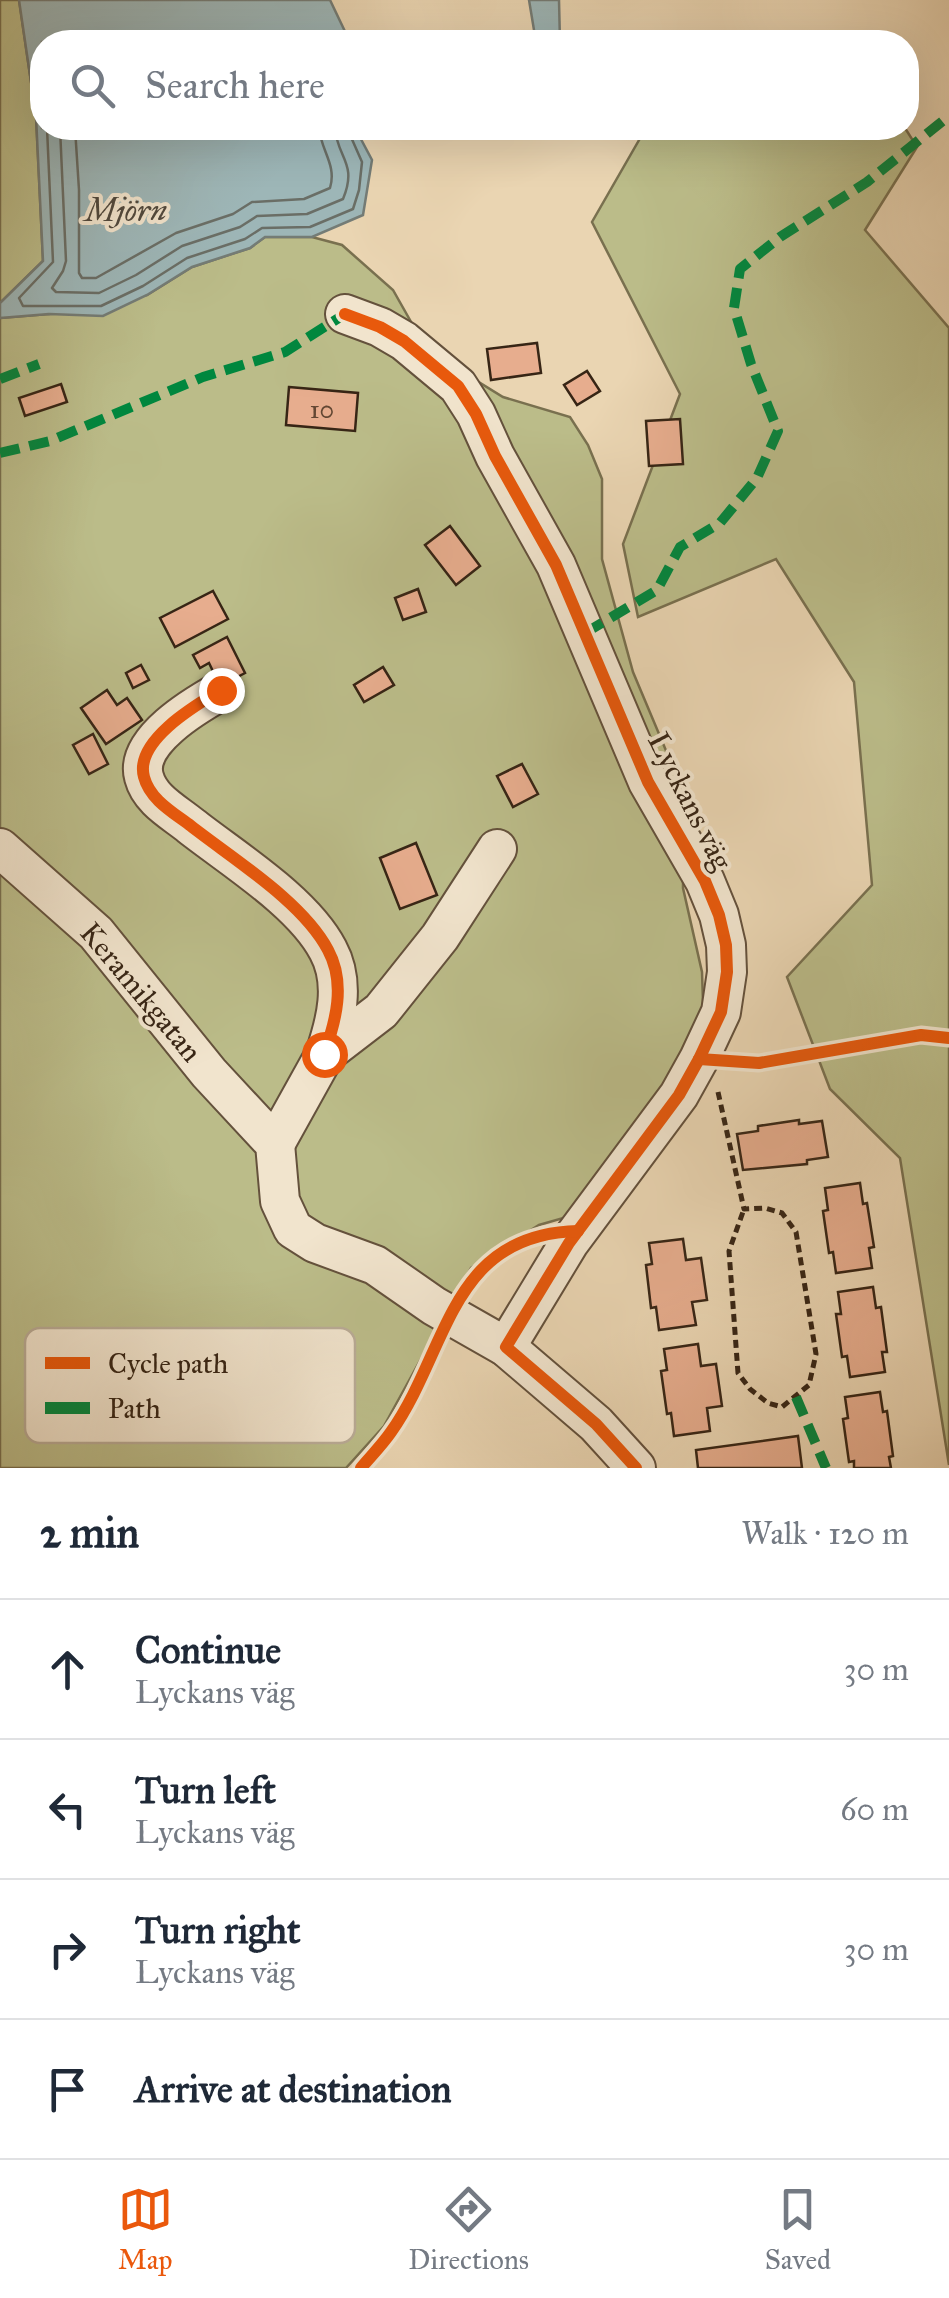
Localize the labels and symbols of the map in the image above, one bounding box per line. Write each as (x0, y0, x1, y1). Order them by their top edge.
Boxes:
water label: Mjörn (82, 191, 167, 230)
house number: 10 (310, 394, 334, 425)
route end (199, 668, 245, 714)
street label: Lyckans väg (640, 726, 740, 877)
street label: Keramikgatan (72, 915, 210, 1069)
route start (302, 1032, 348, 1078)
legend (25, 1328, 355, 1443)
text: Cycle path (108, 1346, 229, 1381)
text: Path (108, 1391, 161, 1426)

